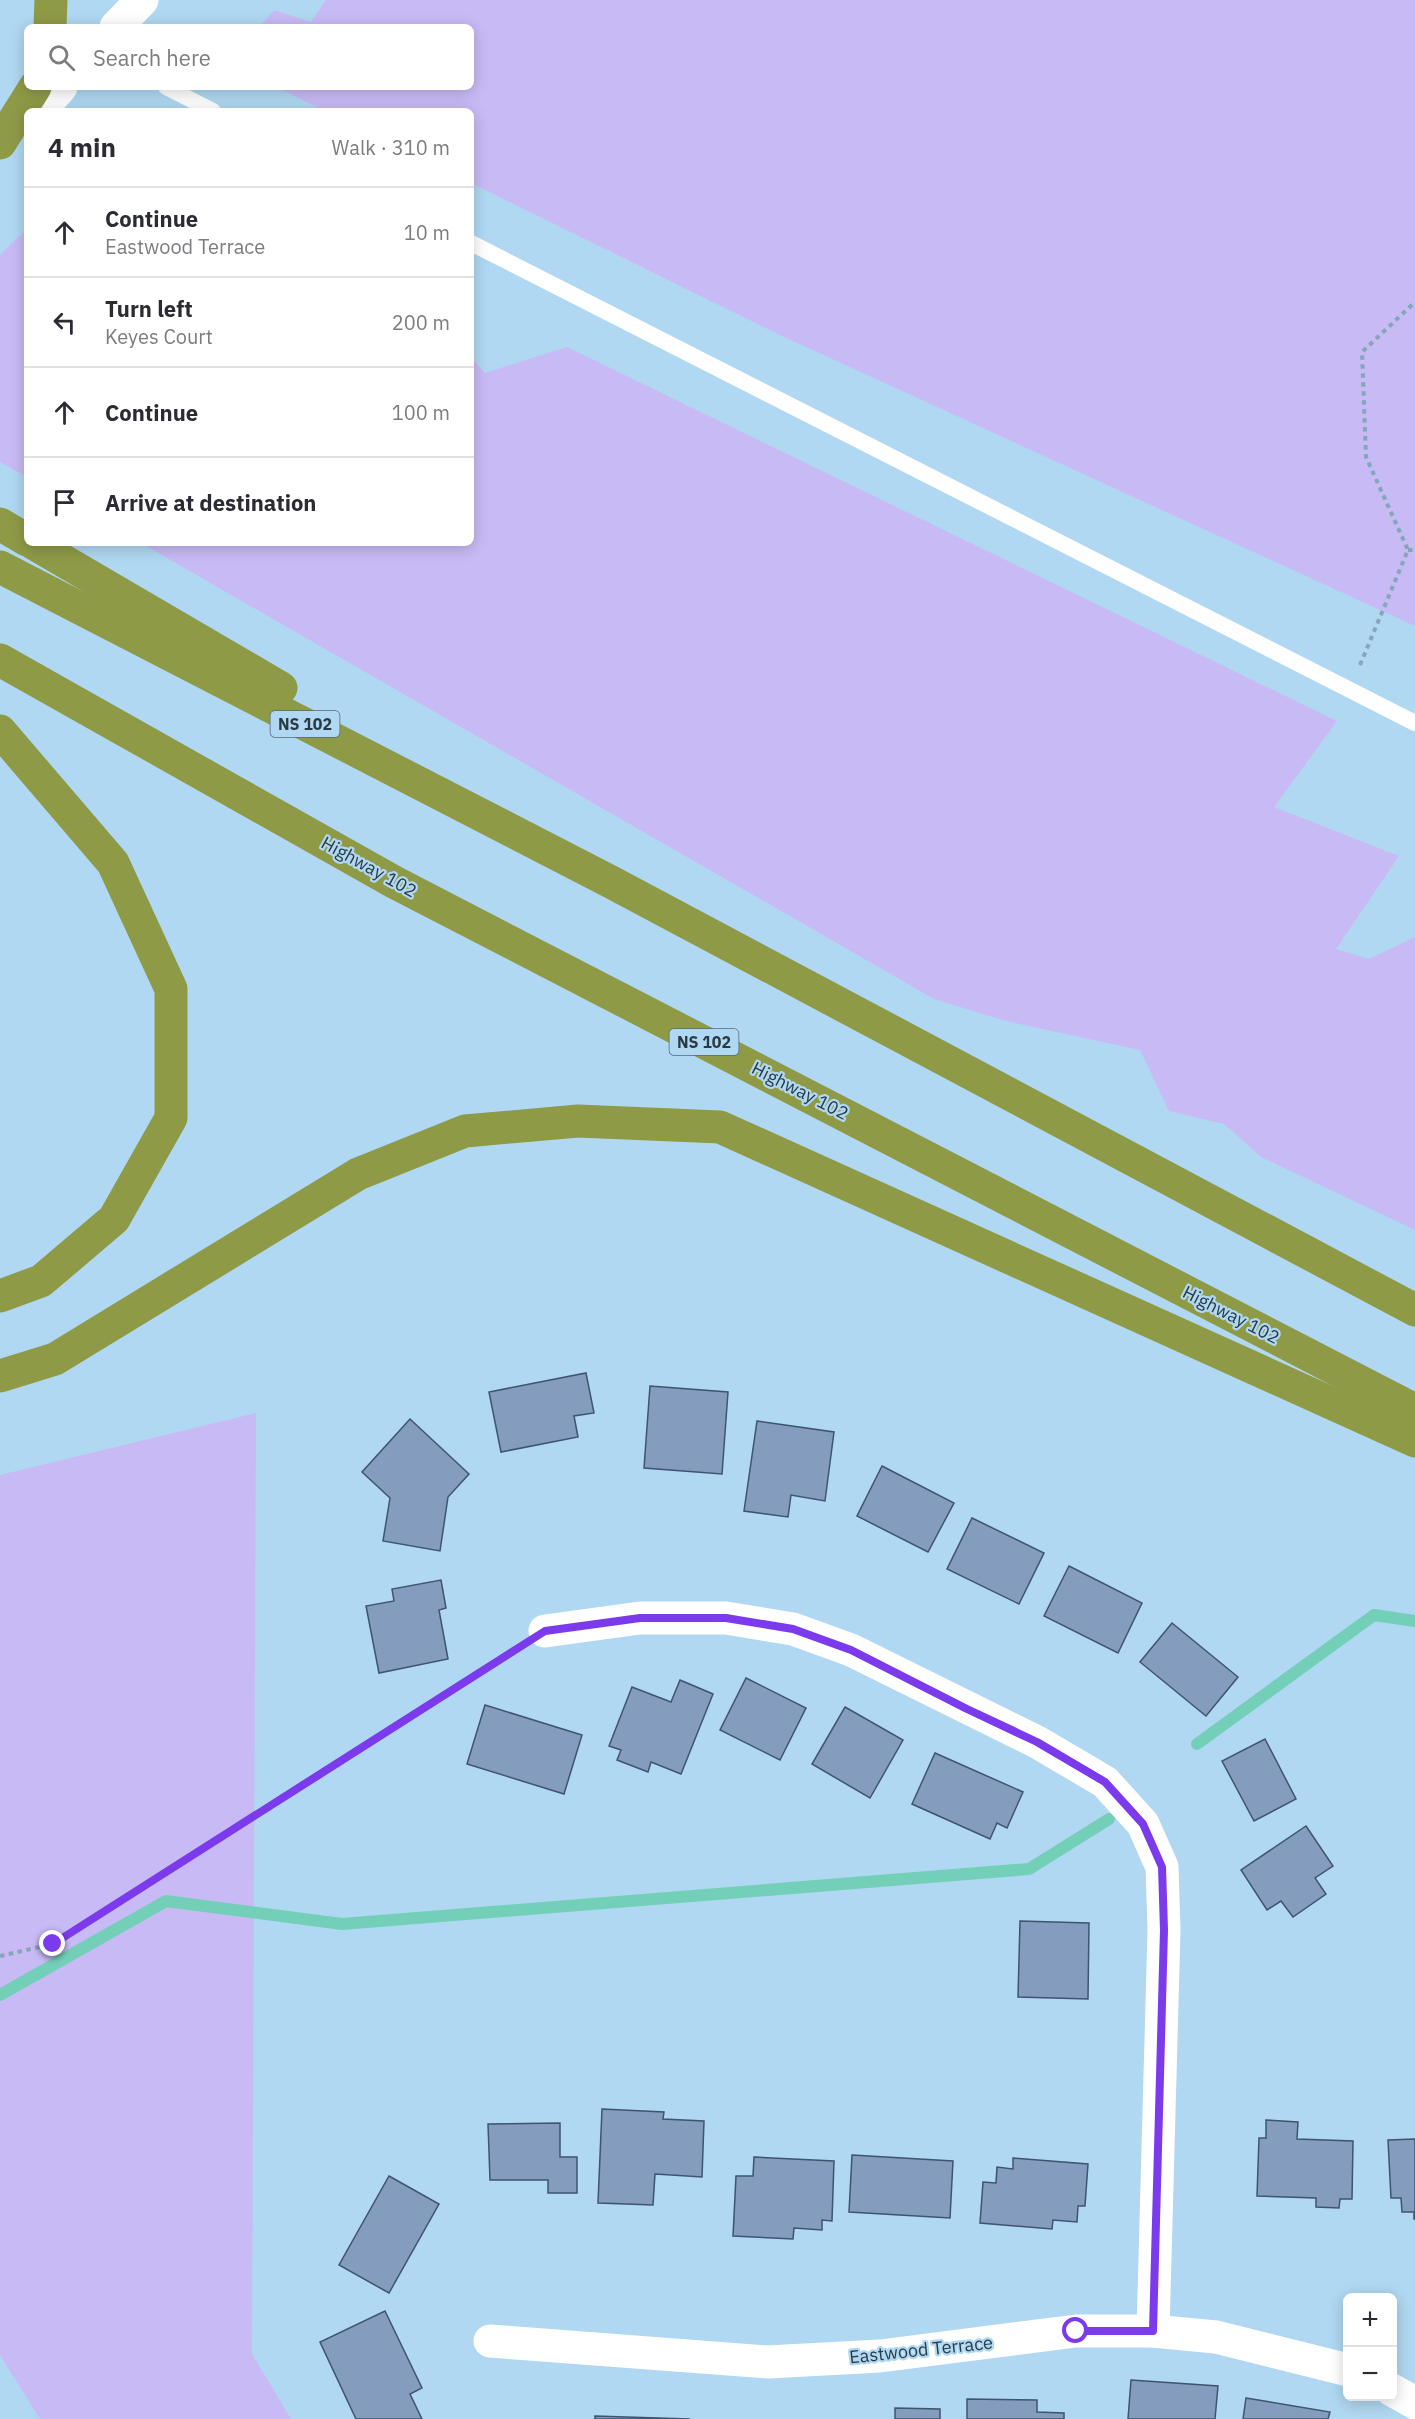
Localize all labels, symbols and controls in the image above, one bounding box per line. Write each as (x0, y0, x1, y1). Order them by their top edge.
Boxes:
search box (24, 24, 474, 90)
icon: search (45, 41, 78, 74)
text: Search here (93, 43, 211, 72)
text: 4 min (48, 130, 116, 164)
text: Walk · 310 m (332, 134, 450, 161)
text: Continue (105, 204, 198, 233)
icon: ahead (48, 216, 81, 249)
text: 10 m (404, 219, 450, 246)
text: Eastwood Terrace (105, 233, 265, 260)
text: Turn left (105, 294, 193, 323)
icon: left (48, 306, 81, 339)
text: 200 m (392, 309, 450, 336)
text: Keyes Court (105, 323, 213, 350)
icon: ahead (48, 396, 81, 429)
text: Continue (105, 398, 198, 427)
text: 100 m (392, 399, 450, 426)
icon: arrive (48, 486, 81, 519)
text: Arrive at destination (105, 488, 316, 517)
road number: NS 102 (270, 711, 340, 737)
street label: Highway 102 (317, 831, 421, 902)
road number: NS 102 (670, 1029, 738, 1055)
street label: Highway 102 (748, 1056, 853, 1125)
street label: Highway 102 (1179, 1280, 1284, 1349)
route end (39, 1930, 65, 1956)
map controls (1343, 2293, 1397, 2401)
button: + (1343, 2293, 1397, 2347)
route start (1062, 2317, 1088, 2343)
street label: Eastwood Terrace (848, 2331, 994, 2368)
button: − (1343, 2347, 1397, 2401)

